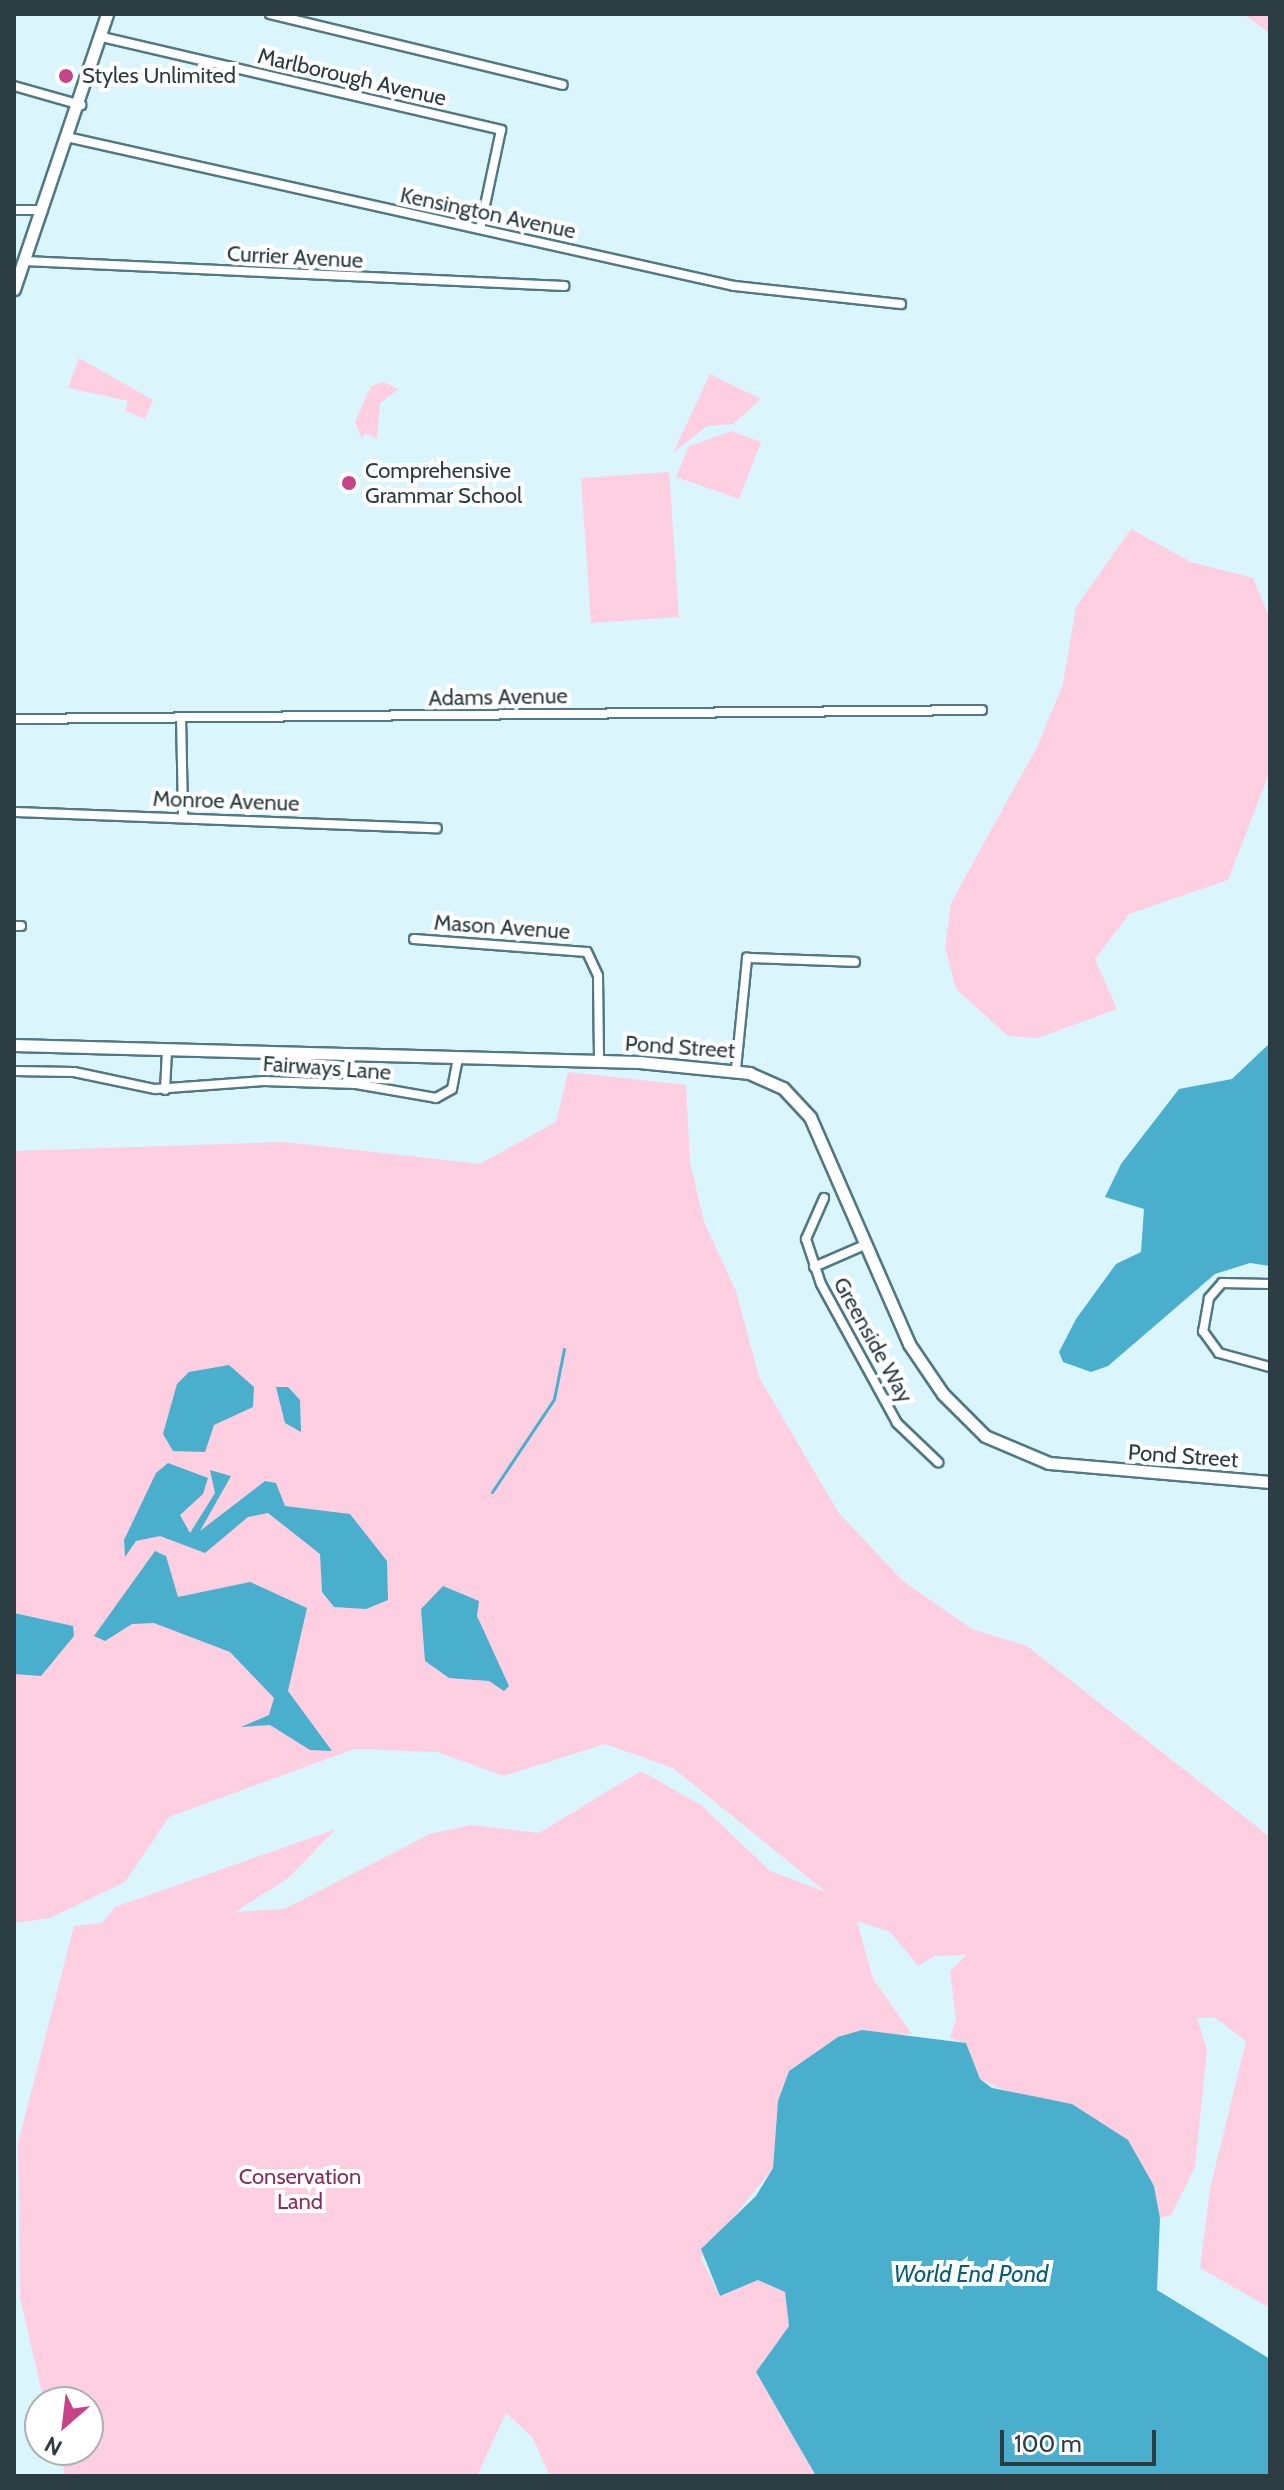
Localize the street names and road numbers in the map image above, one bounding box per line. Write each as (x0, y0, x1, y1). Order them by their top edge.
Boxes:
street label: Marlborough Avenue (255, 42, 449, 112)
street label: Kensington Avenue (398, 182, 578, 244)
street label: Currier Avenue (226, 240, 364, 274)
street label: Adams Avenue (428, 683, 568, 711)
street label: Monroe Avenue (152, 785, 300, 817)
street label: Mason Avenue (433, 909, 571, 945)
street label: Pond Street (624, 1030, 736, 1064)
street label: Fairways Lane (262, 1050, 392, 1086)
street label: Greenside Way (828, 1273, 918, 1407)
street label: Pond Street (1127, 1439, 1239, 1473)

